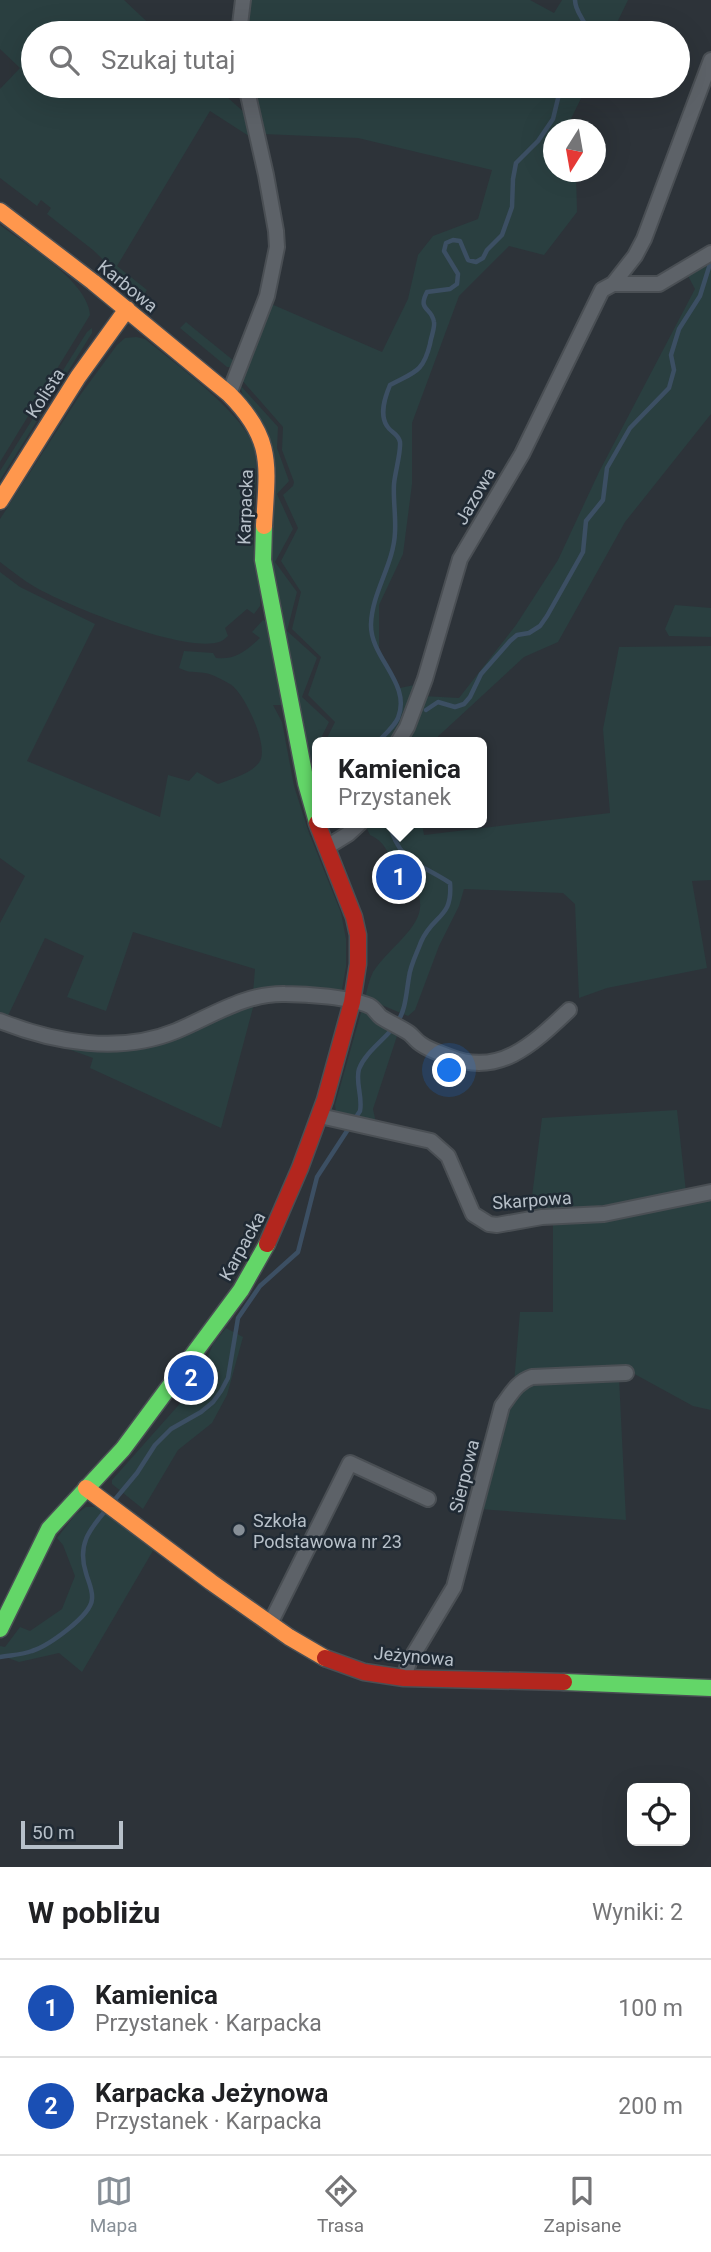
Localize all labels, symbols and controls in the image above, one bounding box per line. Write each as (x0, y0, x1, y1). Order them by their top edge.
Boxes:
search box (21, 21, 690, 98)
icon: search (45, 41, 83, 79)
text: Szukaj tutaj (101, 45, 235, 75)
north arrow (543, 119, 606, 182)
street label: Karbowa (94, 256, 162, 316)
street label: Kolista (21, 364, 69, 422)
street label: Jazowa (450, 464, 500, 528)
street label: Karpacka (233, 469, 257, 545)
popup (312, 737, 487, 828)
text: Kamienica (338, 754, 461, 784)
text: Przystanek (338, 784, 451, 811)
pin: 1 (376, 851, 422, 903)
your location (432, 1053, 466, 1087)
street label: Skarpowa (492, 1187, 572, 1213)
street label: Karpacka (215, 1208, 269, 1284)
pin: 2 (168, 1352, 214, 1404)
street label: Sierpowa (445, 1437, 483, 1515)
place label: Szkoła Podstawowa nr 23 (253, 1510, 402, 1552)
marker: Szkoła Podstawowa nr 23 (231, 1522, 247, 1538)
street label: Jeżynowa (373, 1642, 455, 1670)
map controls (627, 1783, 690, 1846)
button: locate (627, 1783, 690, 1846)
scale bar (21, 1818, 122, 1850)
text: 50 m (32, 1821, 75, 1844)
text: W pobliżu (28, 1895, 160, 1930)
text: Wyniki: 2 (592, 1899, 683, 1926)
text: Kamienica (95, 1980, 218, 2010)
text: 1 (44, 1995, 58, 2022)
text: 100 m (618, 1995, 683, 2022)
text: Przystanek · Karpacka (95, 2010, 322, 2037)
text: Karpacka Jeżynowa (95, 2078, 328, 2108)
text: 2 (44, 2093, 58, 2120)
text: 200 m (618, 2093, 683, 2120)
text: Przystanek · Karpacka (95, 2108, 322, 2135)
tab: Mapa (90, 2172, 138, 2237)
tab: Trasa (317, 2172, 364, 2237)
tab: Zapisane (544, 2172, 621, 2237)

